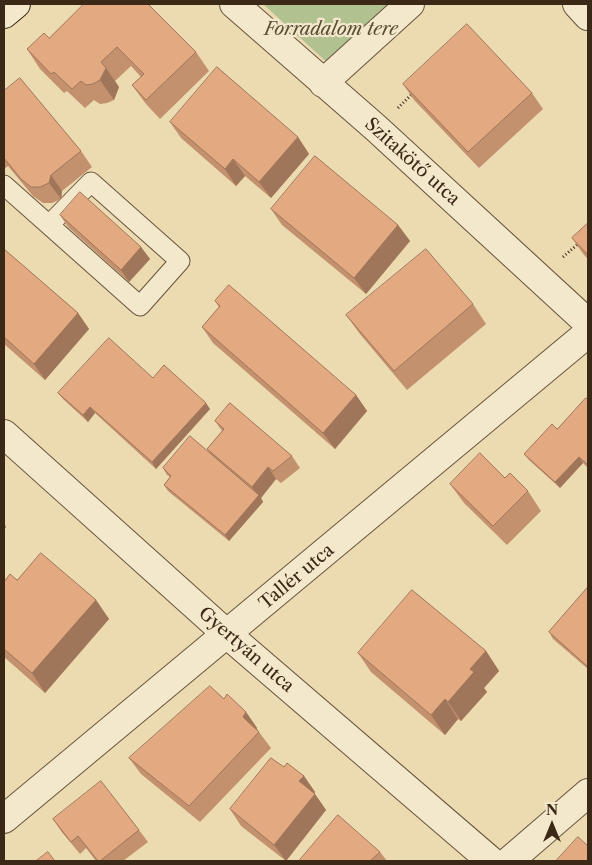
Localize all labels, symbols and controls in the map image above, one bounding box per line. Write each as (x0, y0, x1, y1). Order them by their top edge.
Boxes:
park label: Forradalom tere (264, 19, 398, 41)
street label: Szitakötő utca (360, 114, 464, 210)
street label: Tallér utca (255, 540, 339, 614)
street label: Gyertyán utca (194, 603, 298, 697)
north arrow (527, 800, 577, 850)
text: N (546, 801, 558, 819)

